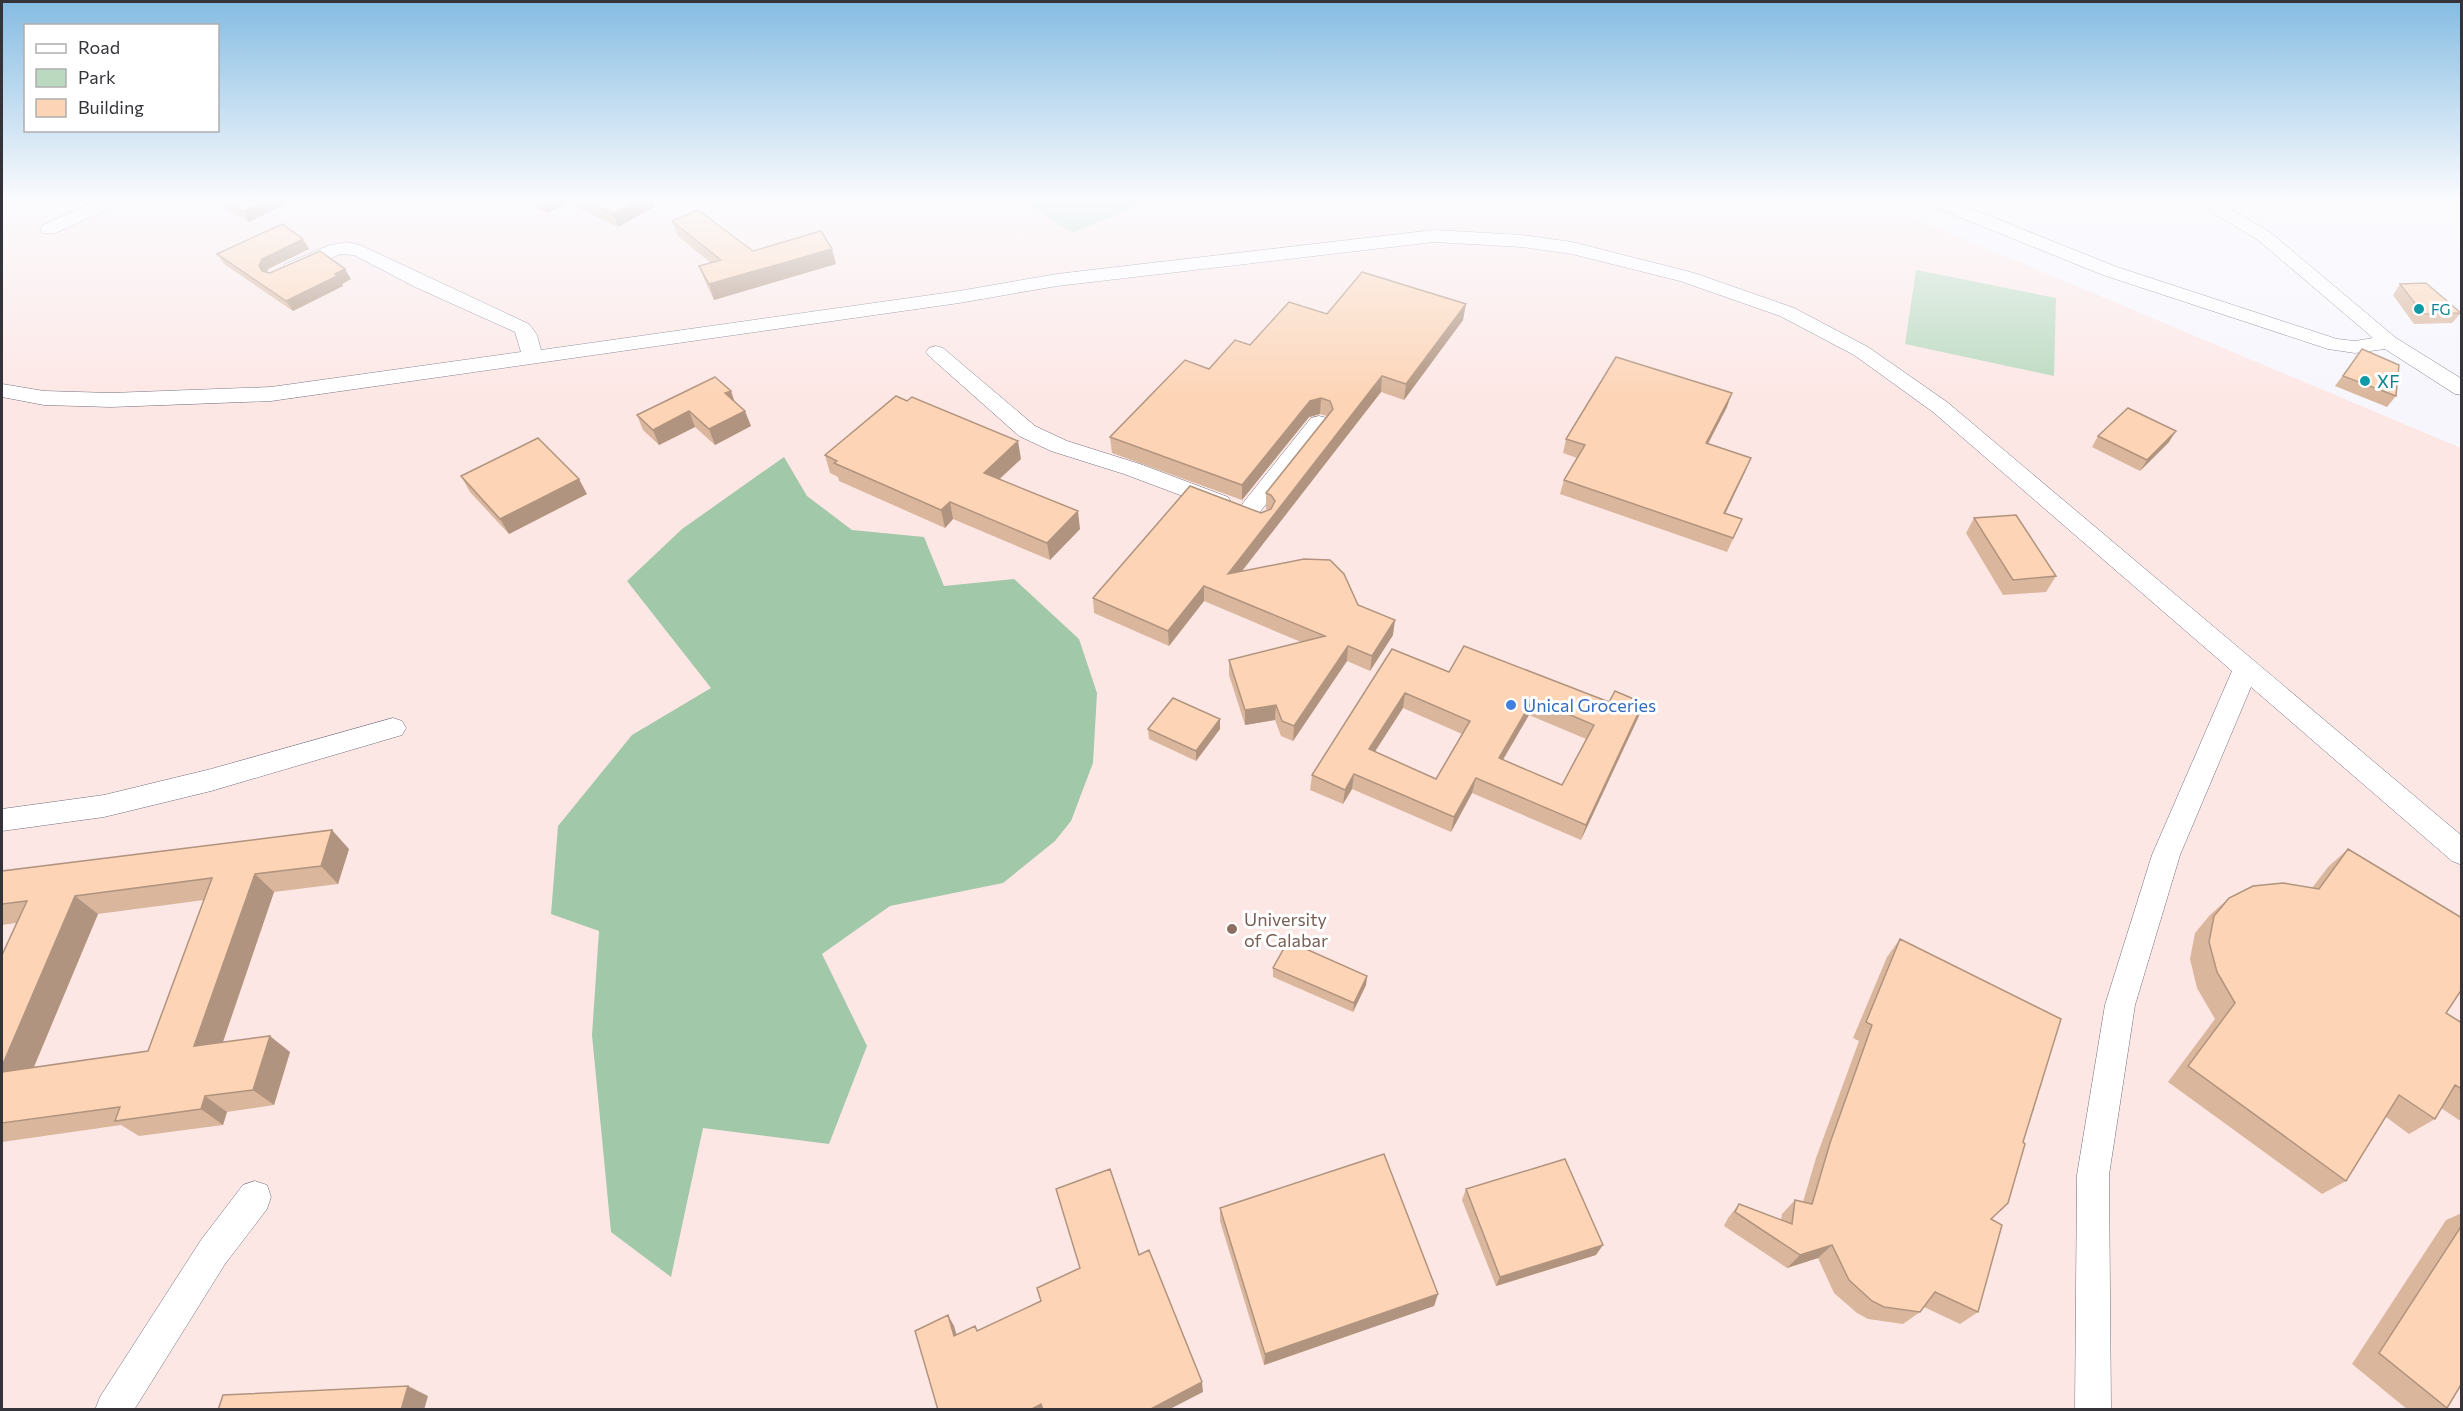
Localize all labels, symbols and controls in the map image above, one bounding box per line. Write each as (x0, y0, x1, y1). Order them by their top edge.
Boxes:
legend (24, 24, 219, 132)
text: Road (78, 36, 120, 58)
text: Park (78, 66, 116, 88)
text: Building (78, 96, 144, 118)
place label: FG (2431, 300, 2451, 318)
marker: FG (2412, 302, 2426, 316)
place label: XF (2377, 370, 2400, 392)
marker: XF (2358, 374, 2372, 388)
place label: Unical Groceries (1523, 694, 1656, 716)
marker: Unical Groceries (1504, 698, 1518, 712)
place label: University of Calabar (1244, 908, 1328, 951)
marker: University of Calabar (1225, 922, 1239, 936)

